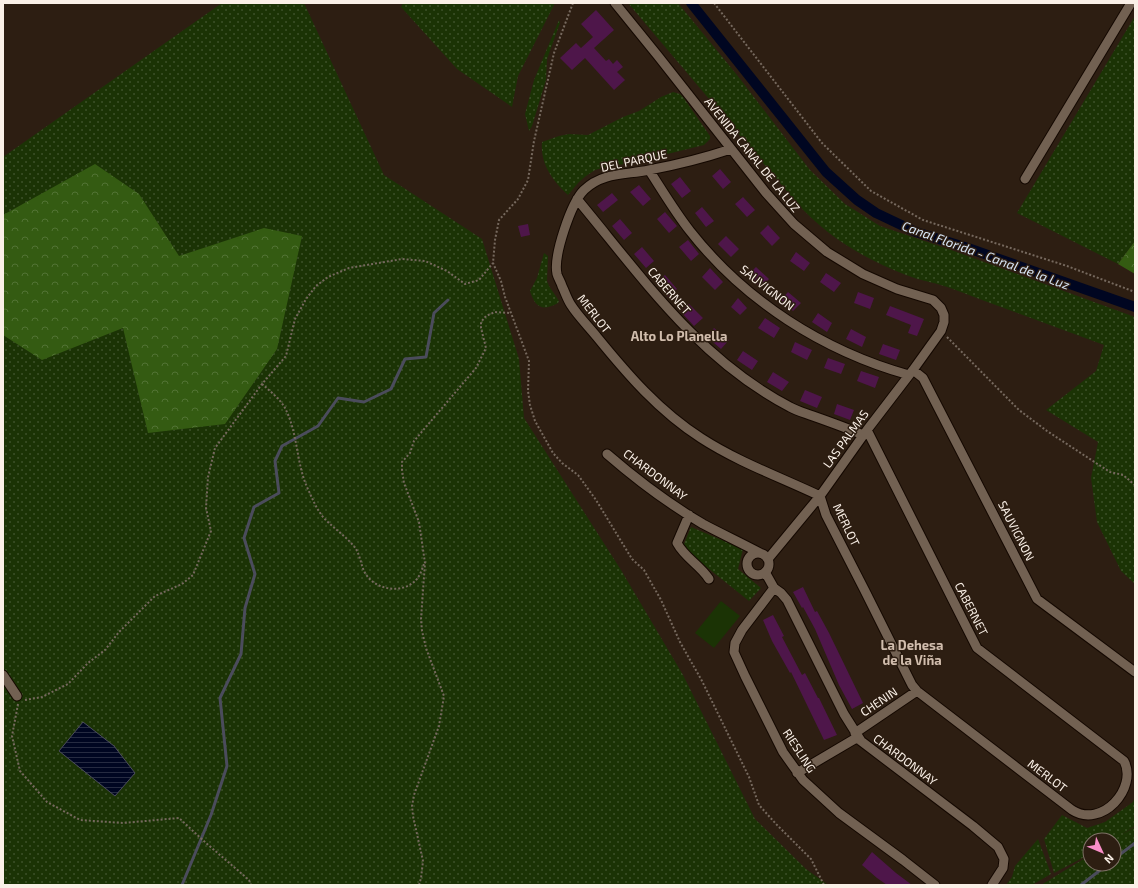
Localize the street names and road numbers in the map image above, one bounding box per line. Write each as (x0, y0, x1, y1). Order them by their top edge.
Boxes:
street label: AVENIDA CANAL DE LA LUZ (702, 94, 803, 215)
street label: DEL PARQUE (599, 146, 669, 175)
street label: SAUVIGNON (738, 262, 798, 313)
street label: CABERNET (645, 264, 694, 317)
street label: MERLOT (575, 291, 614, 336)
street label: LAS PALMAS (820, 407, 871, 470)
street label: CHARDONNAY (621, 446, 690, 503)
street label: SAUVIGNON (996, 498, 1038, 563)
street label: MERLOT (831, 501, 863, 548)
street label: CABERNET (952, 580, 991, 638)
street label: CHENIN (857, 684, 900, 719)
street label: RIESLING (781, 726, 819, 775)
street label: CHARDONNAY (871, 731, 940, 788)
street label: MERLOT (1025, 756, 1070, 794)

